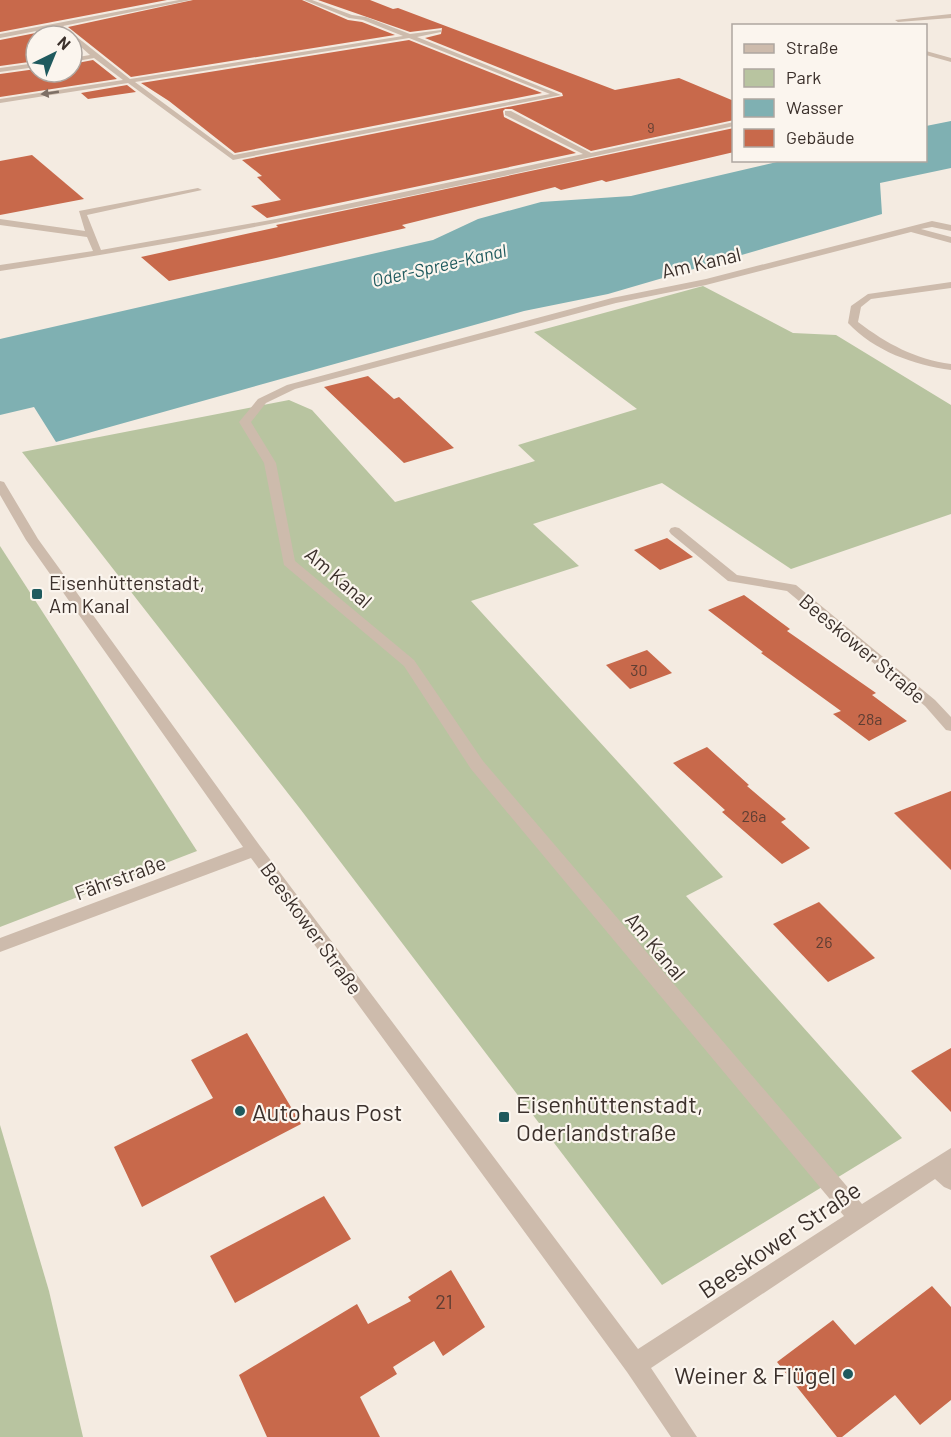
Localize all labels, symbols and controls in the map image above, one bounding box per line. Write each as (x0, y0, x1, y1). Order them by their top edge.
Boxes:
north arrow (24, 24, 84, 84)
legend (732, 24, 927, 162)
text: N (54, 32, 75, 53)
text: Straße (786, 36, 838, 58)
text: Park (786, 66, 821, 88)
one-way arrow (41, 89, 60, 98)
text: Wasser (786, 96, 844, 118)
house number: 9 (647, 119, 655, 136)
text: Gebäude (786, 126, 855, 148)
water label: Oder-Spree-Kanal (370, 239, 508, 291)
street label: Am Kanal (659, 241, 743, 283)
street label: Am Kanal (301, 541, 377, 613)
place label: Eisenhüttenstadt, Am Kanal (49, 570, 205, 617)
marker: Eisenhüttenstadt, Am Kanal (30, 587, 44, 601)
street label: Beeskower Straße (795, 588, 931, 708)
house number: 30 (630, 660, 648, 679)
house number: 28a (857, 709, 883, 728)
house number: 26a (742, 806, 767, 825)
street label: Fährstraße (71, 849, 169, 905)
street label: Beeskower Straße (256, 857, 368, 999)
street label: Am Kanal (621, 907, 691, 985)
house number: 26 (816, 932, 832, 951)
place label: Eisenhüttenstadt, Oderlandstraße (516, 1089, 703, 1146)
place label: Autohaus Post (252, 1097, 402, 1126)
marker: Autohaus Post (233, 1104, 247, 1118)
marker: Eisenhüttenstadt, Oderlandstraße (497, 1110, 511, 1124)
street label: Beeskower Straße (692, 1174, 866, 1304)
house number: 21 (435, 1289, 453, 1313)
place label: Weiner & Flügel (674, 1360, 836, 1389)
marker: Weiner & Flügel (841, 1367, 855, 1381)

